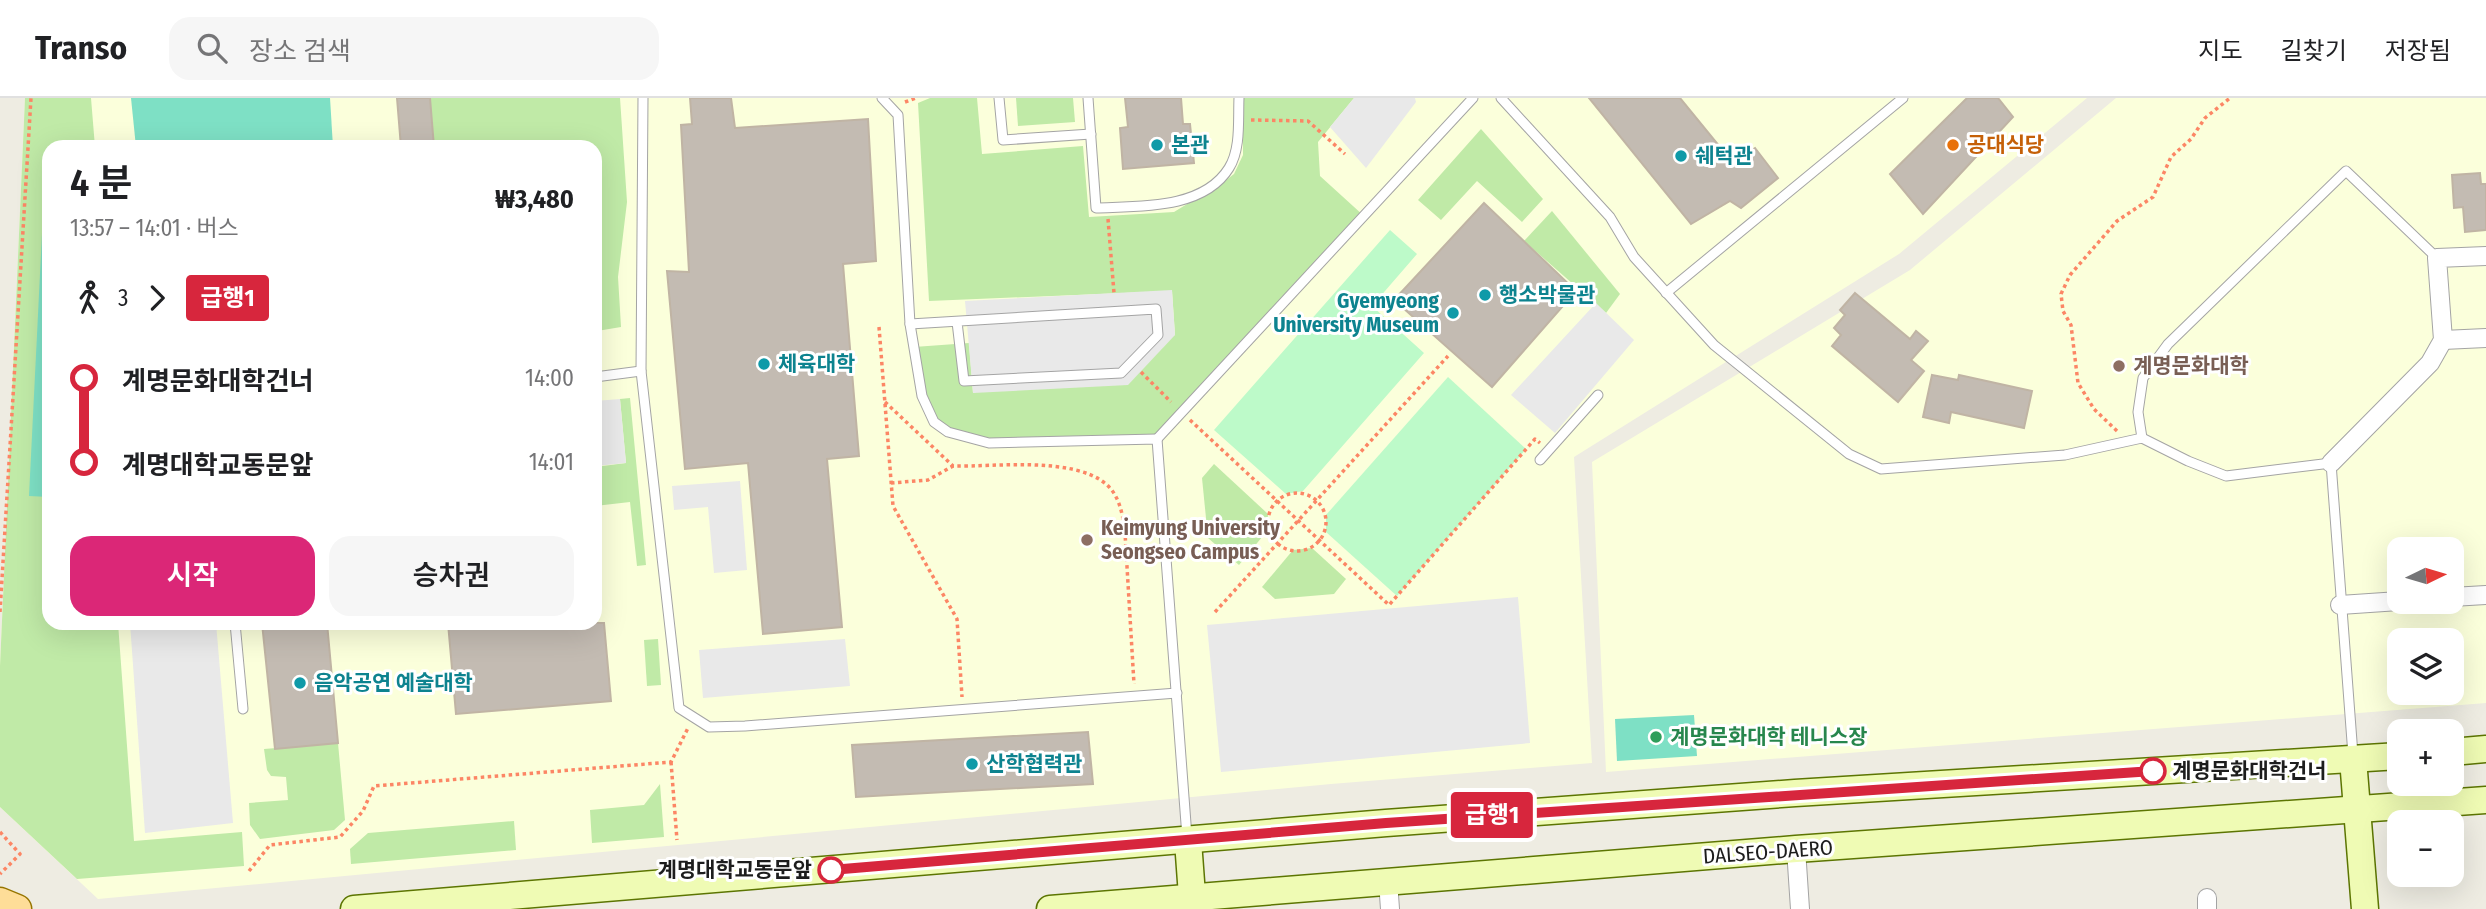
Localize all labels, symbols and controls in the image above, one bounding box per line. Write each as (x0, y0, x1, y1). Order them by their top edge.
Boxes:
search box (169, 17, 659, 80)
text: Transo (35, 28, 127, 68)
icon: search (193, 29, 231, 67)
text: 장소 검색 (249, 36, 351, 67)
text: 지도 (2198, 37, 2243, 65)
text: 길찾기 (2281, 37, 2347, 65)
text: 저장됨 (2385, 37, 2451, 65)
place label: 본관 (1171, 132, 1210, 158)
place label: 공대식당 (1967, 132, 2044, 158)
marker: 본관 (1149, 137, 1165, 153)
marker: 공대식당 (1945, 137, 1961, 153)
place label: 쉐턱관 (1695, 143, 1753, 169)
marker: 쉐턱관 (1673, 148, 1689, 164)
text: 4 분 (70, 160, 132, 206)
text: ₩3,480 (495, 184, 574, 215)
text: 13:57 – 14:01 · 버스 (70, 214, 239, 242)
icon: walk (70, 279, 108, 317)
icon: forward (138, 279, 176, 317)
place label: 행소박물관 (1499, 282, 1596, 308)
text: 3 (118, 284, 128, 312)
text: 급행1 (200, 284, 255, 312)
marker: 행소박물관 (1477, 287, 1493, 303)
place label: Gyemyeong University Museum (1273, 288, 1440, 338)
marker: Gyemyeong University Museum (1445, 305, 1461, 321)
place label: 체육대학 (778, 351, 855, 377)
place label: 계명문화대학 (2133, 353, 2249, 379)
marker: 체육대학 (756, 356, 772, 372)
marker: 계명문화대학 (2111, 358, 2127, 374)
text: 14:00 (525, 364, 574, 392)
text: 계명문화대학건너 (122, 366, 313, 397)
text: 14:01 (529, 448, 574, 476)
text: 계명대학교동문앞 (122, 450, 313, 481)
place label: Keimyung University Seongseo Campus (1101, 515, 1281, 565)
marker: Keimyung University Seongseo Campus (1079, 532, 1095, 548)
button: 시작 (70, 536, 315, 616)
button: 승차권 (329, 536, 574, 616)
north arrow (2387, 537, 2464, 614)
map controls (2387, 537, 2464, 887)
button: layers (2387, 628, 2464, 705)
place label: 음악공연 예술대학 (314, 670, 473, 696)
marker: 음악공연 예술대학 (292, 675, 308, 691)
button: + (2387, 719, 2464, 796)
place label: 계명문화대학 테니스장 (1670, 724, 1868, 750)
marker: 계명문화대학 테니스장 (1648, 729, 1664, 745)
place label: 산학협력관 (986, 751, 1083, 777)
marker: 산학협력관 (964, 756, 980, 772)
marker: 계명문화대학건너 (2140, 758, 2166, 784)
place label: 계명문화대학건너 (2172, 758, 2327, 784)
line badge: 급행1 (1452, 792, 1532, 838)
text: 급행1 (1465, 801, 1519, 829)
button: − (2387, 810, 2464, 887)
street label: DALSEO-DAERO (1702, 834, 1834, 870)
place label: 계명대학교동문앞 (657, 857, 812, 883)
marker: 계명대학교동문앞 (818, 857, 844, 883)

